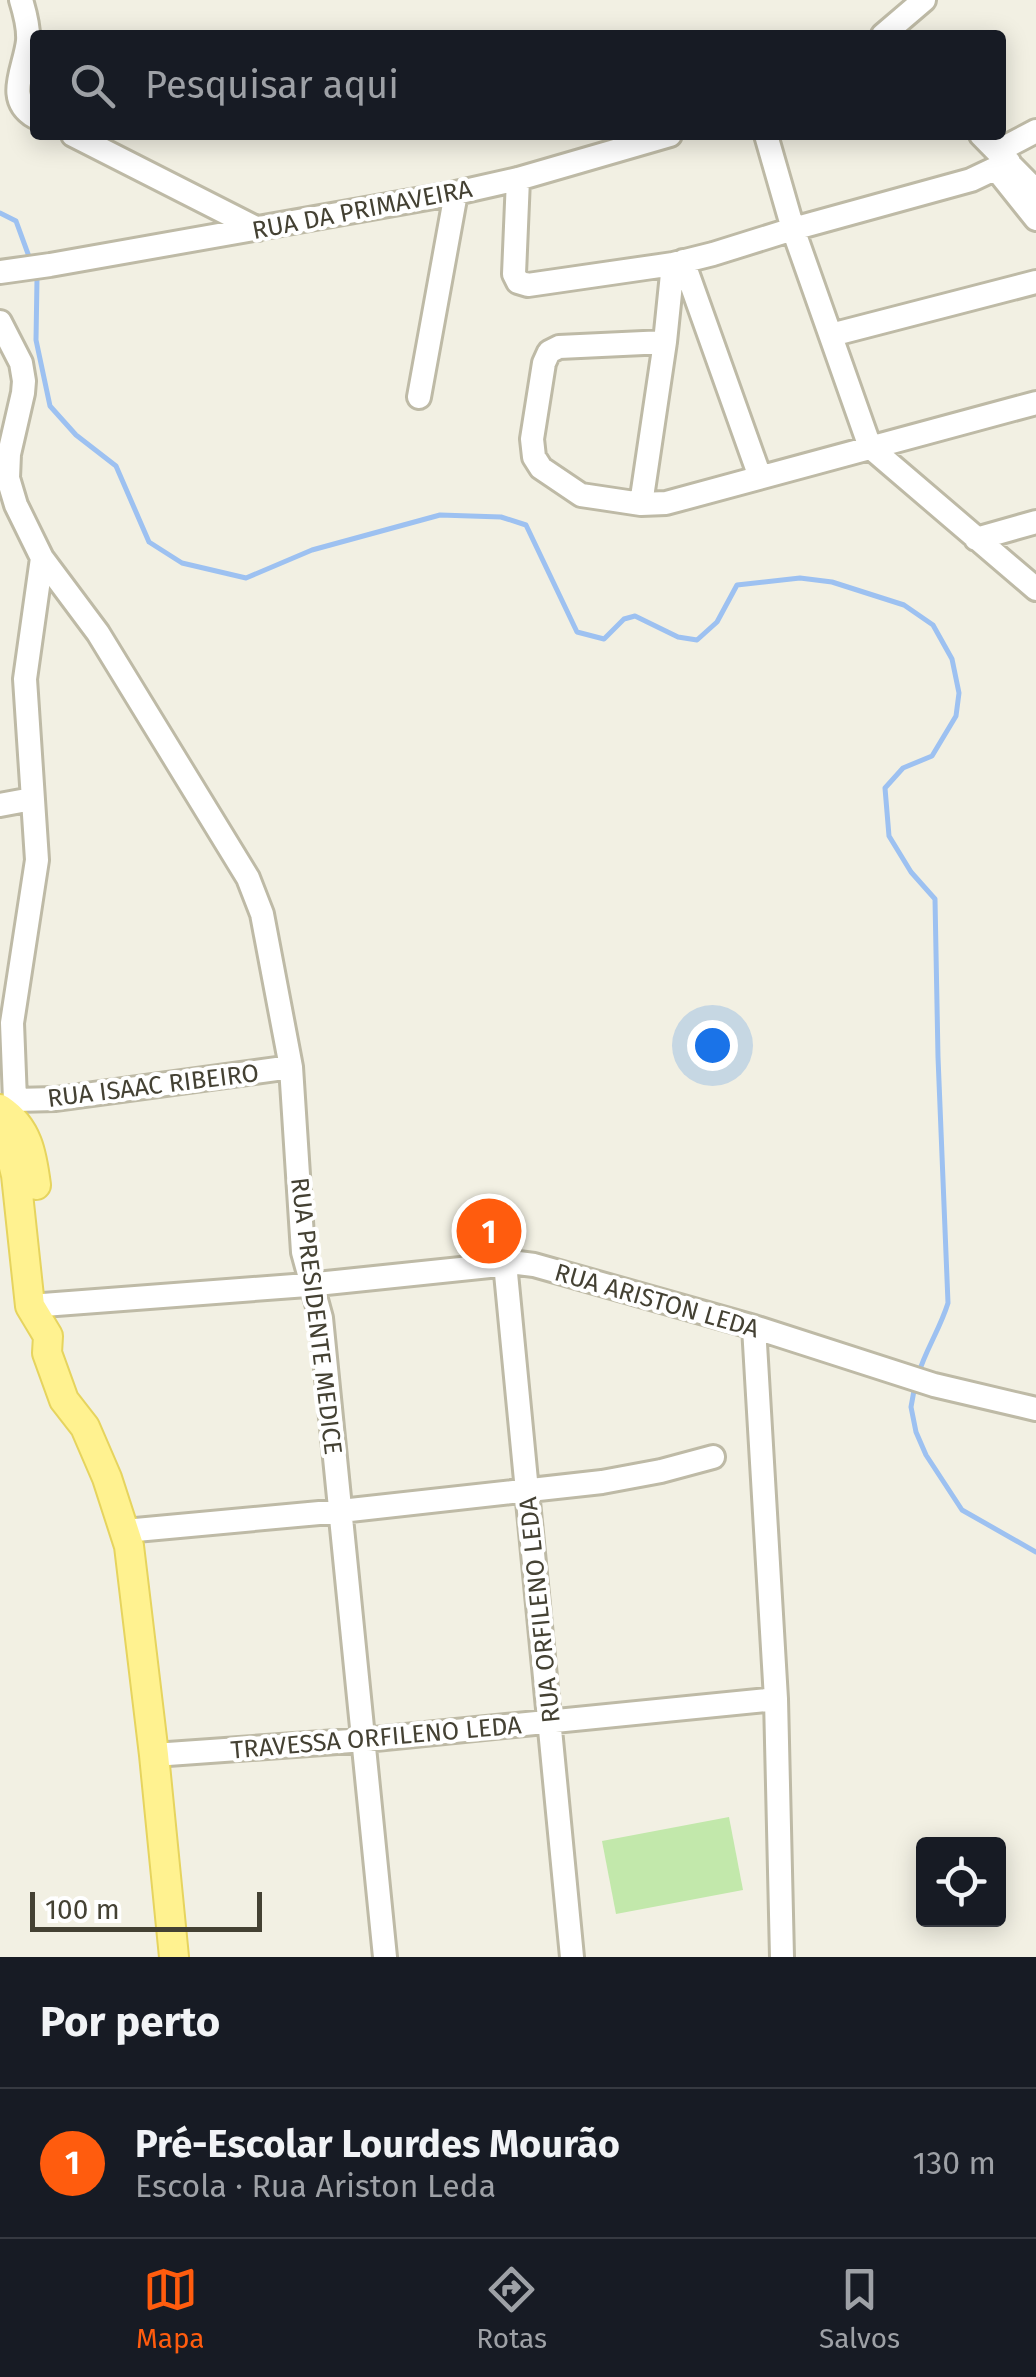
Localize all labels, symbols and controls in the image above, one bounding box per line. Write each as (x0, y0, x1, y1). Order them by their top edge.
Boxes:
search box (30, 30, 1006, 140)
icon: search (65, 58, 120, 113)
text: Pesquisar aqui (145, 62, 399, 108)
street label: RUA DA PRIMAVEIRA (250, 174, 475, 246)
your location (687, 1020, 738, 1071)
street label: RUA ISAAC RIBEIRO (46, 1058, 261, 1114)
street label: RUA PRESIDENTE MEDICE (284, 1176, 348, 1456)
pin: 1 (456, 1194, 522, 1268)
street label: RUA ARISTON LEDA (551, 1257, 763, 1345)
street label: RUA ORFILENO LEDA (513, 1495, 567, 1724)
street label: TRAVESSA ORFILENO LEDA (229, 1710, 523, 1766)
map controls (916, 1837, 1006, 1927)
button: locate (916, 1837, 1006, 1927)
scale bar (30, 1887, 262, 1932)
text: 100 m (45, 1893, 120, 1926)
text: Por perto (40, 1997, 220, 2047)
text: Pré-Escolar Lourdes Mourão (135, 2121, 620, 2167)
text: 1 (65, 2144, 80, 2182)
text: 130 m (912, 2144, 996, 2182)
text: Escola · Rua Ariston Leda (135, 2167, 496, 2205)
tab: Mapa (136, 2262, 205, 2355)
tab: Rotas (476, 2262, 547, 2355)
tab: Salvos (819, 2262, 900, 2355)

